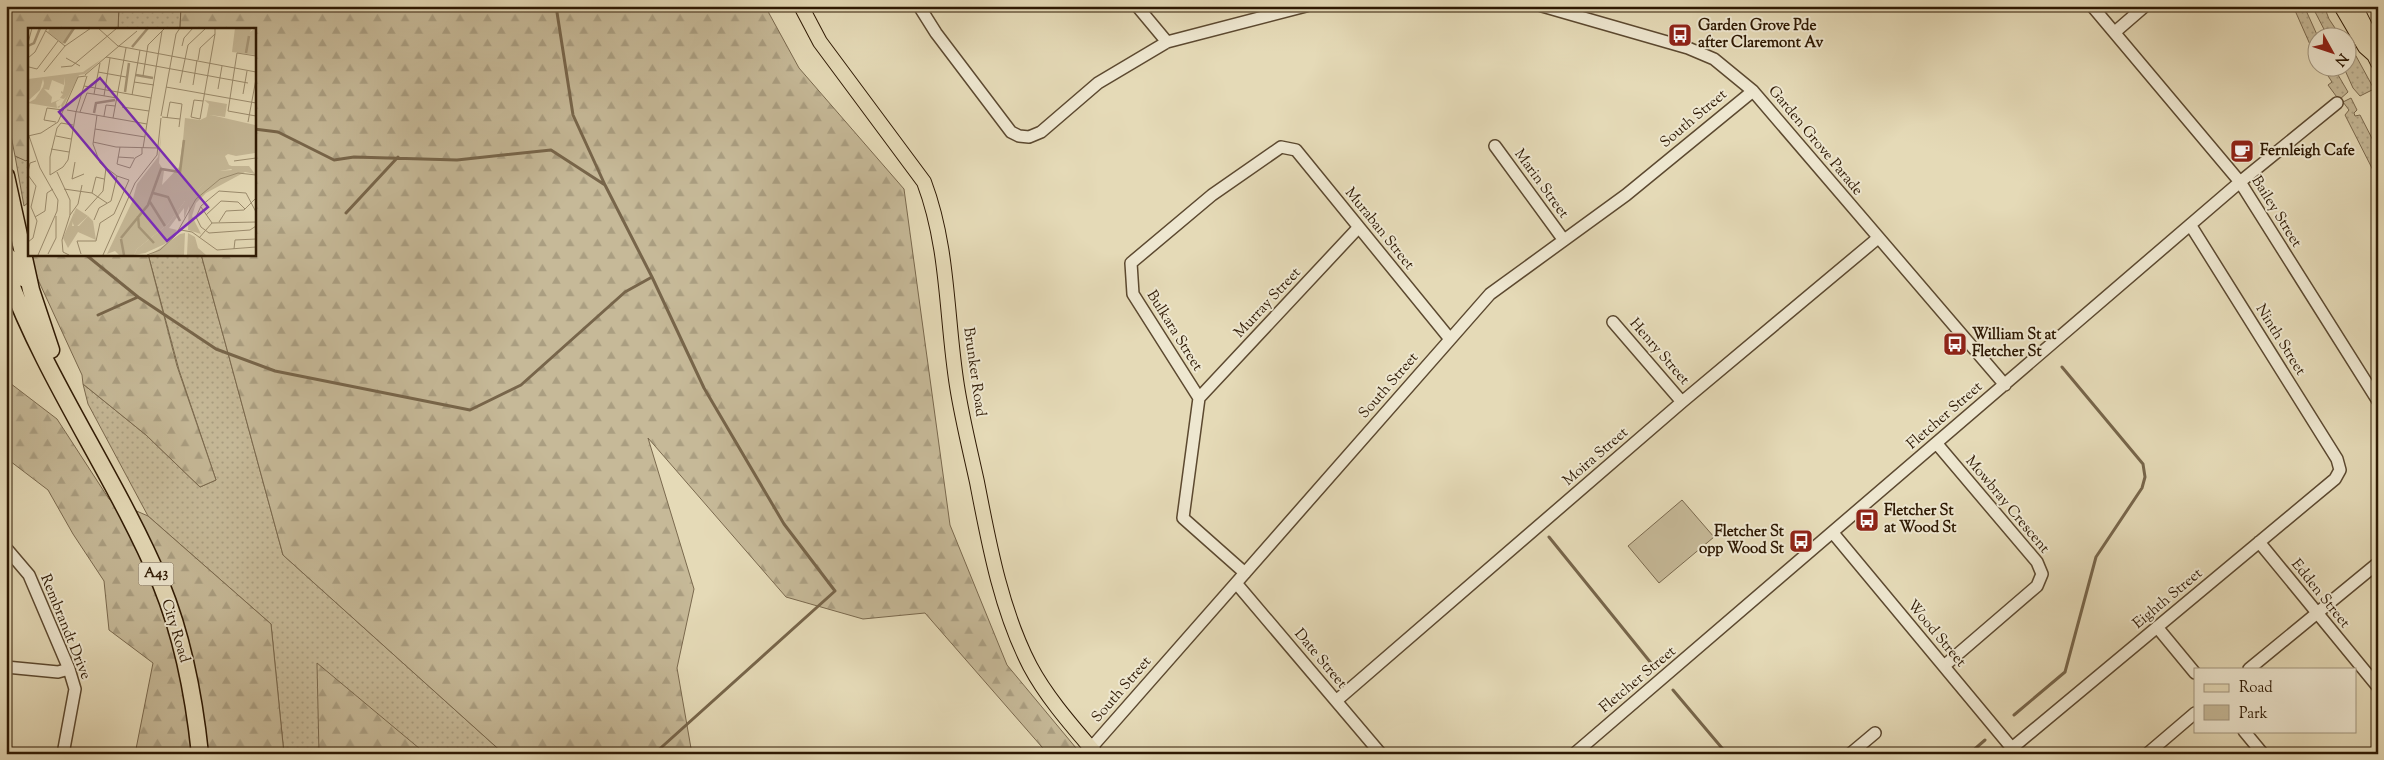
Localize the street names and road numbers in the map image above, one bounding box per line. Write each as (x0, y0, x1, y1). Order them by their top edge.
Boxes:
street label: Garden Grove Parade (1763, 81, 1867, 201)
street label: South Street (1656, 85, 1732, 153)
street label: Marin Street (1509, 145, 1573, 223)
street label: Bailey Street (2246, 172, 2306, 252)
street label: Muraban Street (1339, 183, 1419, 275)
street label: Murray Street (1230, 263, 1306, 343)
street label: Bulkara Street (1141, 287, 1207, 375)
street label: Ninth Street (2250, 300, 2310, 380)
street label: Henry Street (1624, 314, 1694, 390)
street label: Brunker Road (957, 326, 991, 419)
street label: South Street (1354, 348, 1424, 424)
street label: Fletcher Street (1903, 377, 1987, 455)
street label: Moira Street (1559, 423, 1633, 491)
street label: Mowbray Crescent (1960, 452, 2054, 558)
street label: Edden Street (2286, 555, 2354, 633)
road number: A43 (138, 562, 174, 586)
street label: Eighth Street (2129, 564, 2207, 634)
street label: Rembrandt Drive (34, 571, 96, 683)
street label: Wood Street (1902, 596, 1970, 672)
street label: City Road (155, 597, 195, 666)
street label: Date Street (1289, 624, 1351, 694)
street label: Fletcher Street (1595, 642, 1681, 718)
street label: South Street (1087, 652, 1157, 728)

